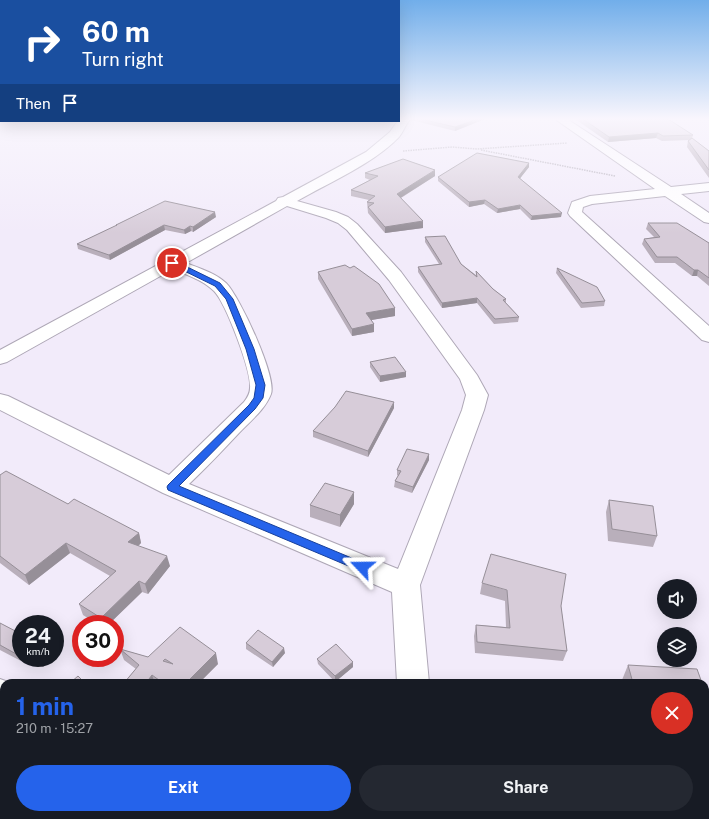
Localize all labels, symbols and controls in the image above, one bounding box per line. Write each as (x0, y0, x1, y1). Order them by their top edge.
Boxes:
text: 60 m (82, 15, 150, 48)
icon: right (16, 16, 68, 68)
text: Turn right (82, 49, 164, 70)
icon: arrive (59, 92, 81, 114)
text: Then (16, 95, 51, 112)
pin (155, 246, 189, 280)
icon: arrive (161, 252, 183, 274)
position arrow (341, 546, 383, 588)
map controls (657, 579, 697, 667)
button: sound (657, 579, 697, 619)
speed limit sign: 30 (72, 615, 124, 667)
text: 24 (25, 624, 51, 648)
button: layers (657, 627, 697, 667)
text: km/h (26, 645, 50, 657)
text: 1 min (16, 692, 74, 720)
button: close (651, 692, 693, 734)
text: 210 m · 15:27 (16, 721, 93, 736)
button: Exit (16, 765, 351, 811)
button: Share (359, 765, 693, 811)

